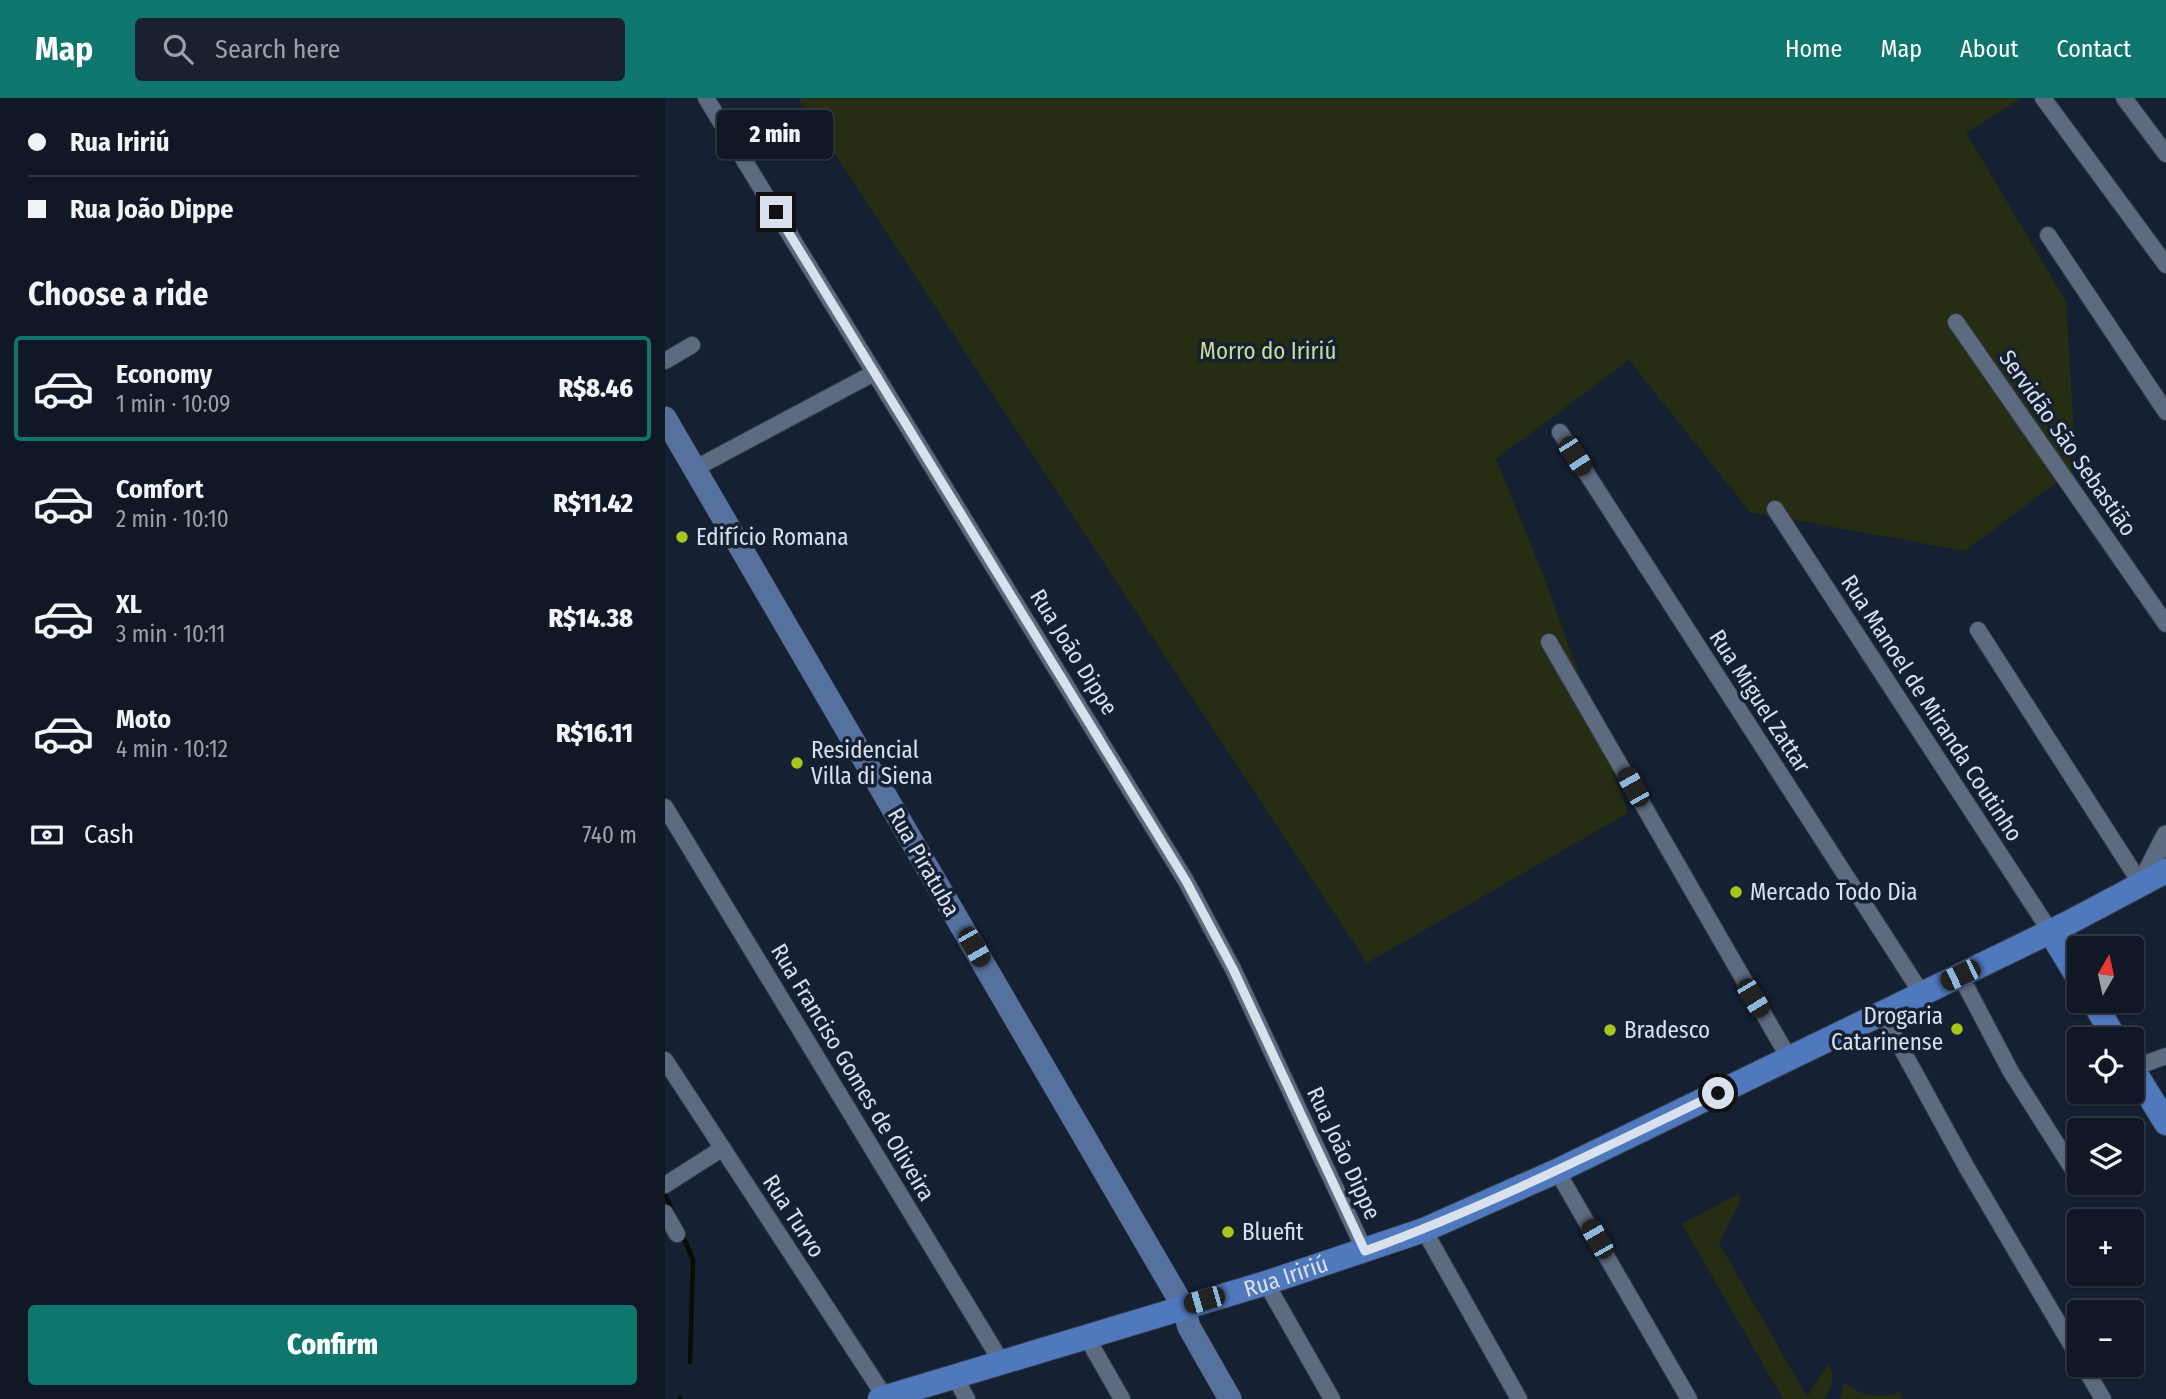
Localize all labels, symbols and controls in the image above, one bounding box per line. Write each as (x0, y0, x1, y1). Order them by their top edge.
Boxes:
search box (135, 18, 625, 81)
text: Map (35, 29, 93, 69)
icon: search (159, 30, 197, 68)
text: Search here (215, 34, 340, 65)
text: Home (1785, 35, 1842, 63)
text: Map (1880, 35, 1922, 63)
text: About (1960, 35, 2018, 63)
text: Contact (2056, 35, 2131, 63)
callout: 2 min (718, 110, 834, 159)
text: 2 min (750, 120, 800, 148)
text: Rua Iririú (70, 127, 169, 158)
text: Rua João Dippe (70, 194, 234, 225)
route end (760, 196, 792, 228)
text: Choose a ride (28, 275, 209, 313)
park label: Morro do Iririú (1200, 337, 1336, 365)
street label: Servidão São Sebastião (1993, 345, 2143, 541)
icon: car (32, 357, 95, 420)
text: Economy (116, 359, 212, 390)
text: R$8.46 (558, 373, 633, 404)
text: 1 min · 10:09 (116, 390, 230, 418)
car (1555, 433, 1596, 479)
icon: car (32, 472, 95, 535)
text: Comfort (116, 474, 204, 505)
text: R$11.42 (553, 488, 633, 519)
text: 2 min · 10:10 (116, 505, 229, 533)
place label: Edifício Romana (696, 523, 848, 551)
marker: Edifício Romana (674, 529, 690, 545)
street label: Rua Manoel de Miranda Coutinho (1835, 570, 2029, 846)
street label: Rua João Dippe (1024, 584, 1124, 720)
icon: car (32, 587, 95, 650)
text: XL (116, 589, 142, 620)
text: R$14.38 (549, 603, 633, 634)
text: 3 min · 10:11 (116, 620, 226, 648)
street label: Rua Miguel Zattar (1703, 624, 1817, 778)
icon: car (32, 702, 95, 765)
text: Moto (116, 704, 171, 735)
text: R$16.11 (556, 718, 633, 749)
text: 4 min · 10:12 (116, 735, 228, 763)
place label: Residencial Villa di Siena (811, 736, 933, 790)
marker: Residencial Villa di Siena (789, 755, 805, 771)
car (1614, 764, 1653, 810)
street label: Rua Piratuba (882, 803, 966, 921)
icon: cash (28, 816, 66, 854)
text: Cash (84, 819, 134, 850)
text: 740 m (582, 821, 637, 849)
place label: Mercado Todo Dia (1750, 878, 1918, 906)
marker: Mercado Todo Dia (1728, 884, 1744, 900)
car (955, 924, 994, 970)
north arrow (2067, 936, 2144, 1013)
map controls (2067, 936, 2144, 1377)
street label: Rua Franciso Gomes de Oliveira (765, 938, 941, 1206)
car (1937, 956, 1984, 994)
car (1734, 975, 1773, 1021)
place label: Drogaria Catarinense (1831, 1002, 1943, 1056)
place label: Bradesco (1624, 1016, 1710, 1044)
marker: Drogaria Catarinense (1949, 1021, 1965, 1037)
marker: Bradesco (1602, 1022, 1618, 1038)
button: locate (2067, 1027, 2144, 1104)
route start (1702, 1077, 1734, 1109)
street label: Rua João Dippe (1301, 1082, 1387, 1224)
button: layers (2067, 1118, 2144, 1195)
street label: Rua Turvo (757, 1169, 831, 1263)
button: + (2067, 1209, 2144, 1286)
car (1578, 1216, 1617, 1262)
place label: Bluefit (1242, 1218, 1304, 1246)
marker: Bluefit (1220, 1224, 1236, 1240)
street label: Rua Iririú (1240, 1249, 1332, 1303)
car (1181, 1284, 1228, 1316)
button: − (2067, 1300, 2144, 1377)
button: Confirm (28, 1305, 637, 1385)

